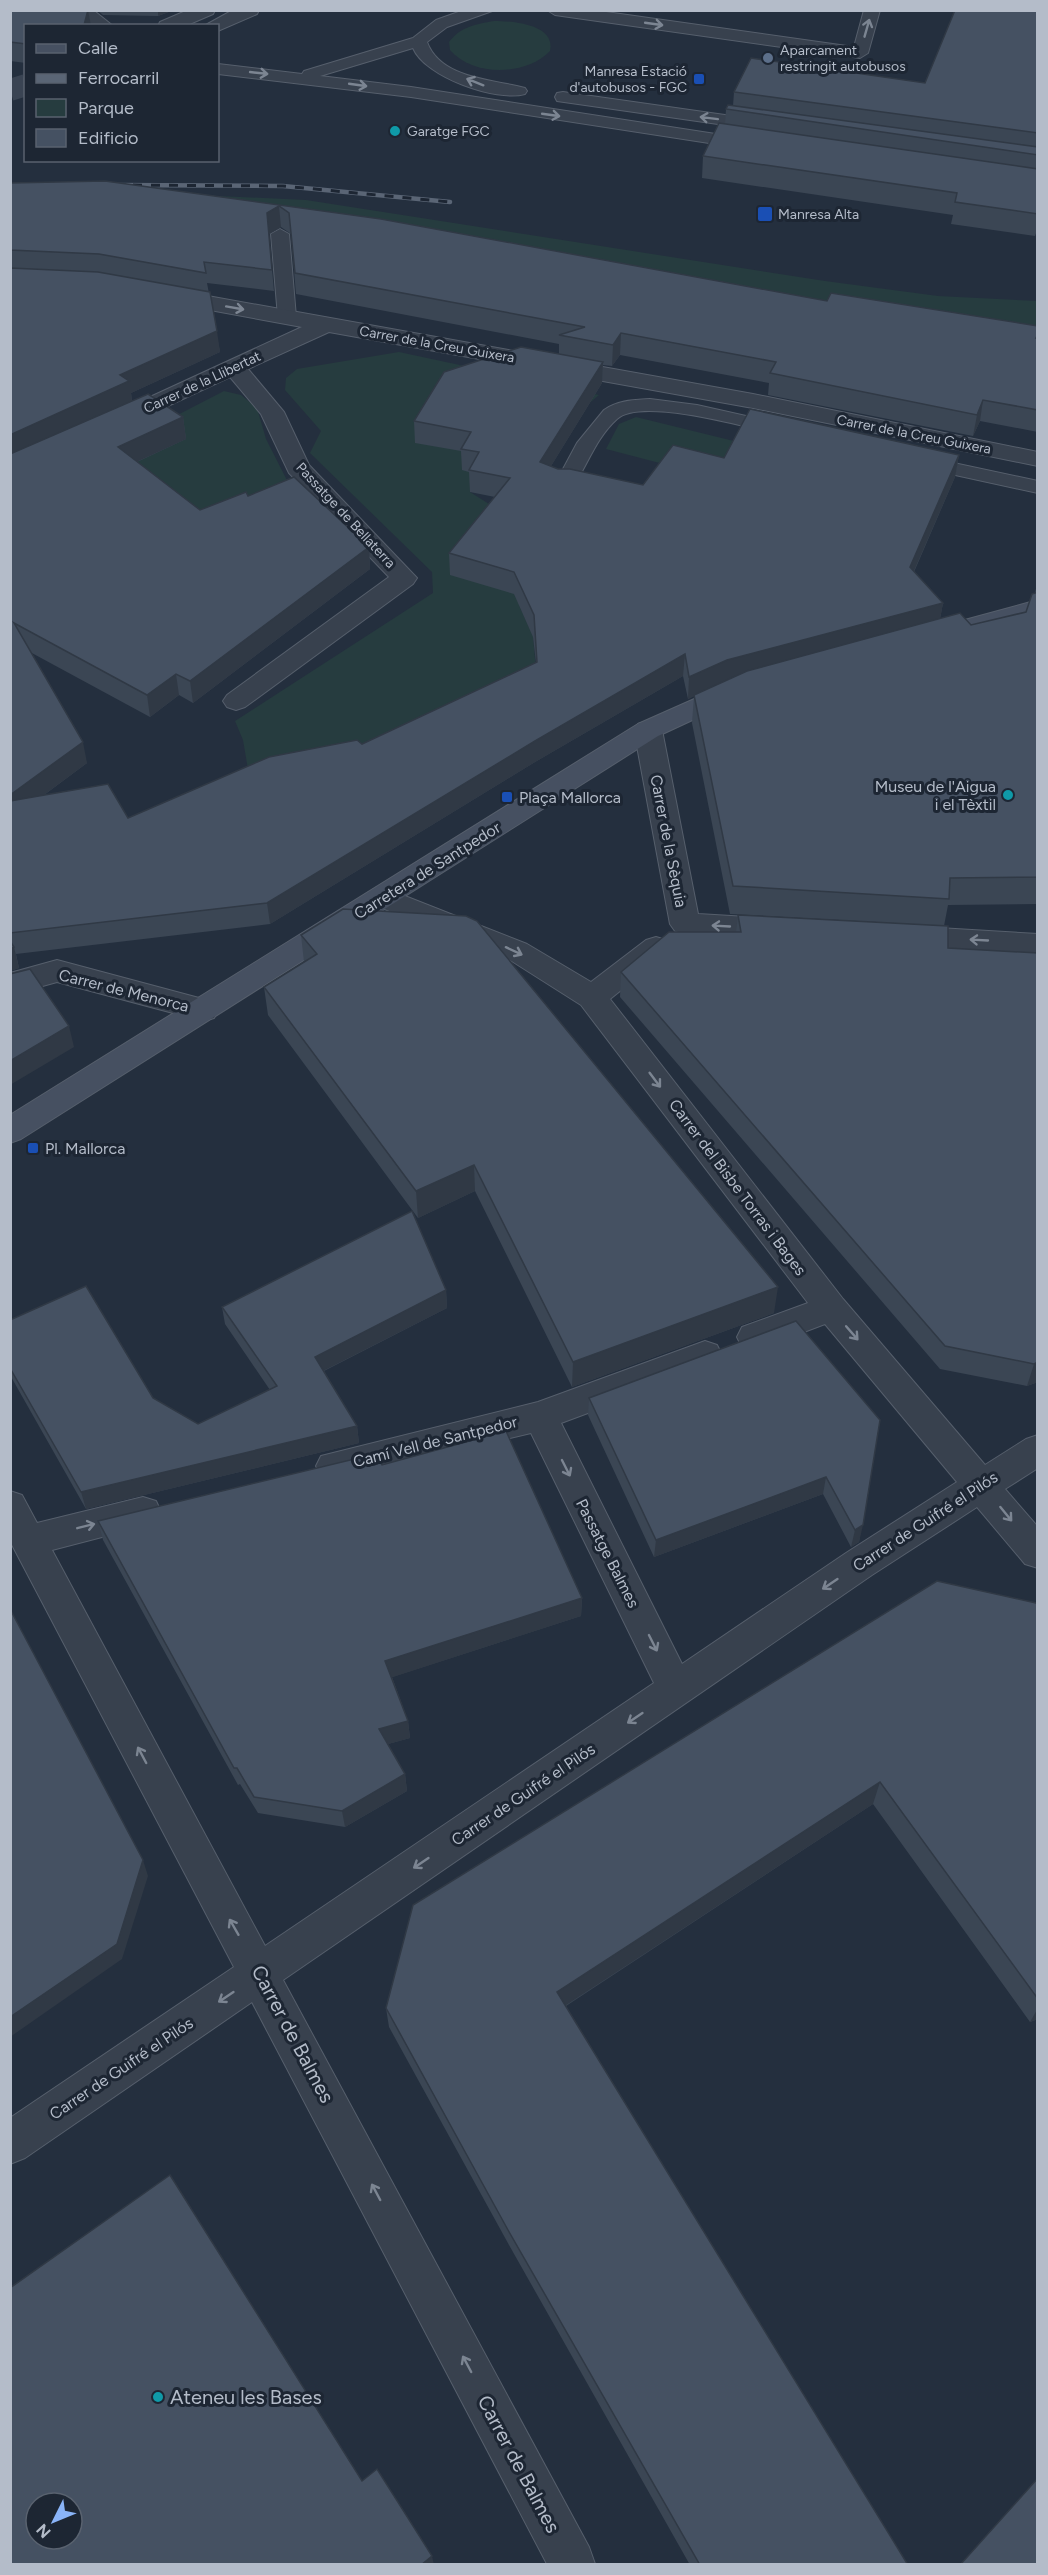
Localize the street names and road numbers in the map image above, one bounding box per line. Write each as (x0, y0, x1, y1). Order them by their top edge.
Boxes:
street label: Carrer de la Creu Guixera (358, 322, 516, 367)
street label: Carrer de la Llibertat (141, 348, 264, 417)
street label: Carrer de la Creu Guixera (835, 411, 993, 458)
street label: Passatge de Bellaterra (292, 459, 399, 572)
street label: Carrer de la Sèquia (646, 773, 691, 909)
street label: Carretera de Santpedor (351, 817, 504, 923)
street label: Carrer de Menorca (57, 965, 191, 1016)
street label: Carrer del Bisbe Torras i Bages (665, 1095, 810, 1279)
street label: Camí Vell de Santpedor (351, 1412, 520, 1471)
street label: Carrer de Guifré el Pilós (849, 1467, 1001, 1575)
street label: Passatge Balmes (572, 1496, 643, 1611)
street label: Carrer de Guifré el Pilós (448, 1739, 599, 1850)
street label: Carrer de Balmes (247, 1961, 339, 2107)
street label: Carrer de Guifré el Pilós (46, 2013, 197, 2124)
street label: Carrer de Balmes (473, 2391, 565, 2537)

